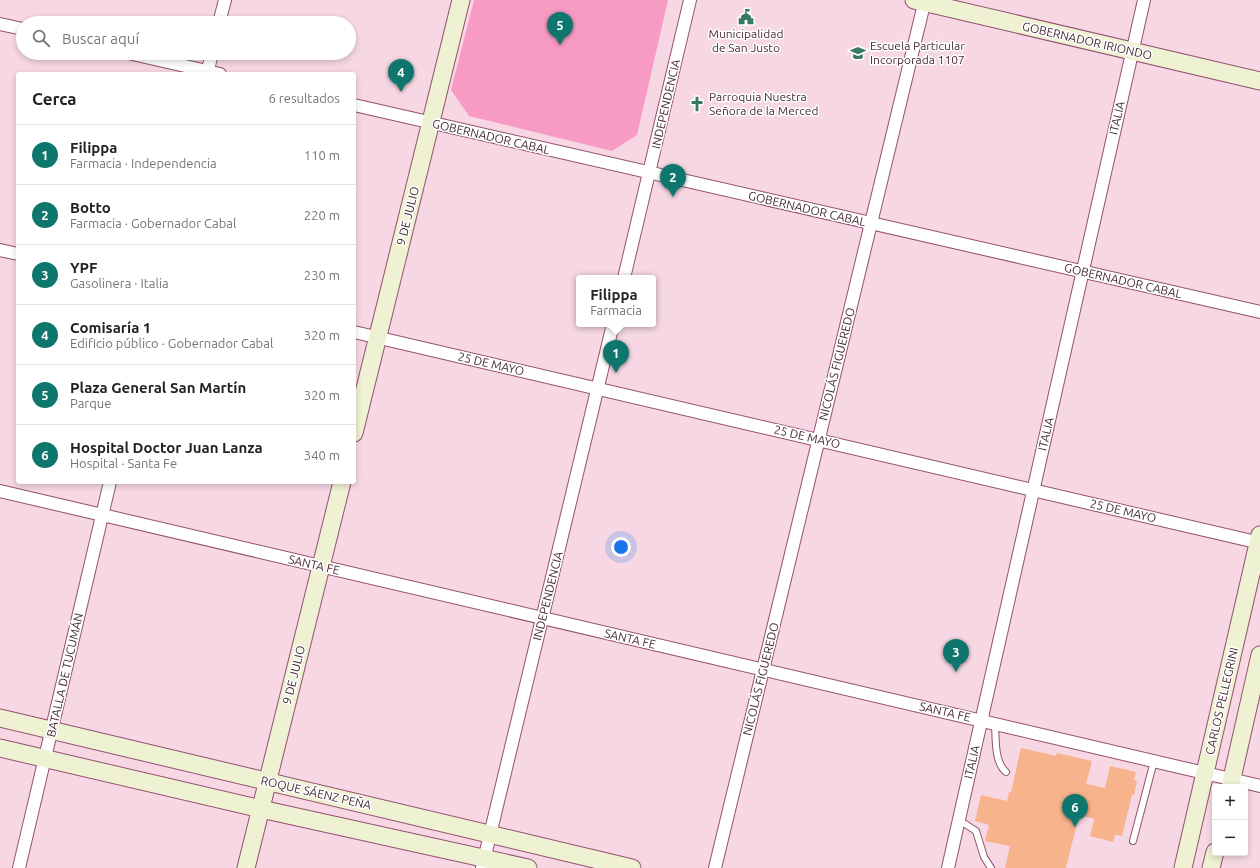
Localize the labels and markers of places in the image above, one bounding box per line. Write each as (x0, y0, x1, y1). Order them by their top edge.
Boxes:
public building icon: Municipalidad de San Justo (737, 8, 755, 26)
pin: 5 (547, 12, 573, 45)
place label: Municipalidad de San Justo (708, 27, 784, 54)
place label: Escuela Particular Incorporada 1107 (870, 39, 965, 66)
school or university icon: Escuela Particular Incorporada 1107 (849, 44, 867, 62)
pin: 4 (388, 59, 414, 92)
place label: Parroquia Nuestra Señora de la Merced (709, 90, 819, 117)
church icon: Parroquia Nuestra Señora de la Merced (688, 95, 706, 113)
pin: 2 (660, 164, 686, 197)
pin: 1 (603, 340, 629, 373)
pin: 3 (943, 639, 969, 672)
pin: 6 (1062, 794, 1088, 827)

